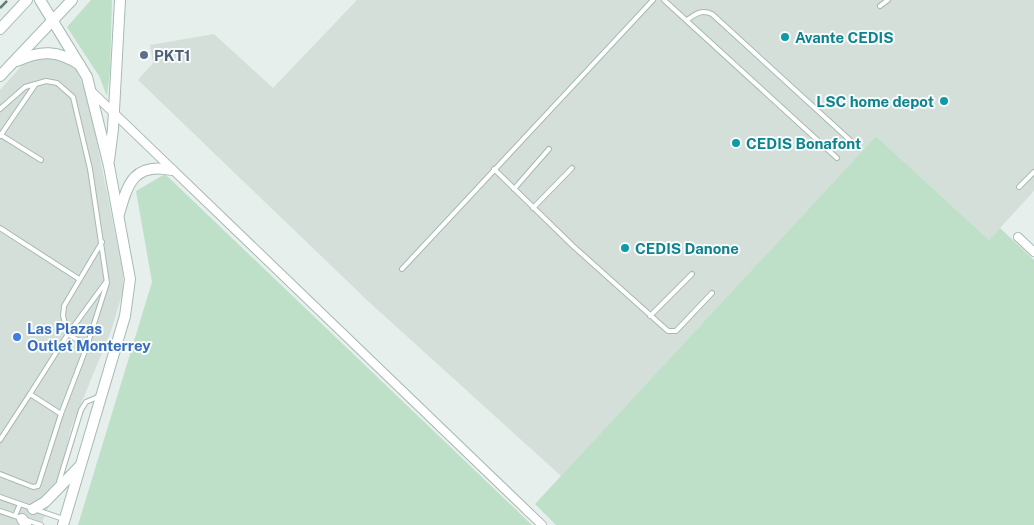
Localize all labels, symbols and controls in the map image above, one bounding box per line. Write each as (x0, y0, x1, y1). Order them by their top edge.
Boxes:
place label: Avante CEDIS (795, 29, 894, 46)
marker: Avante CEDIS (779, 31, 791, 43)
place label: PKT1 (154, 47, 190, 64)
marker: PKT1 (138, 49, 150, 61)
place label: LSC home depot (816, 93, 934, 110)
marker: LSC home depot (938, 95, 950, 107)
place label: CEDIS Bonafont (746, 135, 861, 152)
marker: CEDIS Bonafont (730, 137, 742, 149)
place label: CEDIS Danone (635, 240, 739, 257)
marker: CEDIS Danone (619, 242, 631, 254)
place label: Las Plazas Outlet Monterrey (27, 320, 151, 354)
marker: Las Plazas Outlet Monterrey (11, 331, 23, 343)

